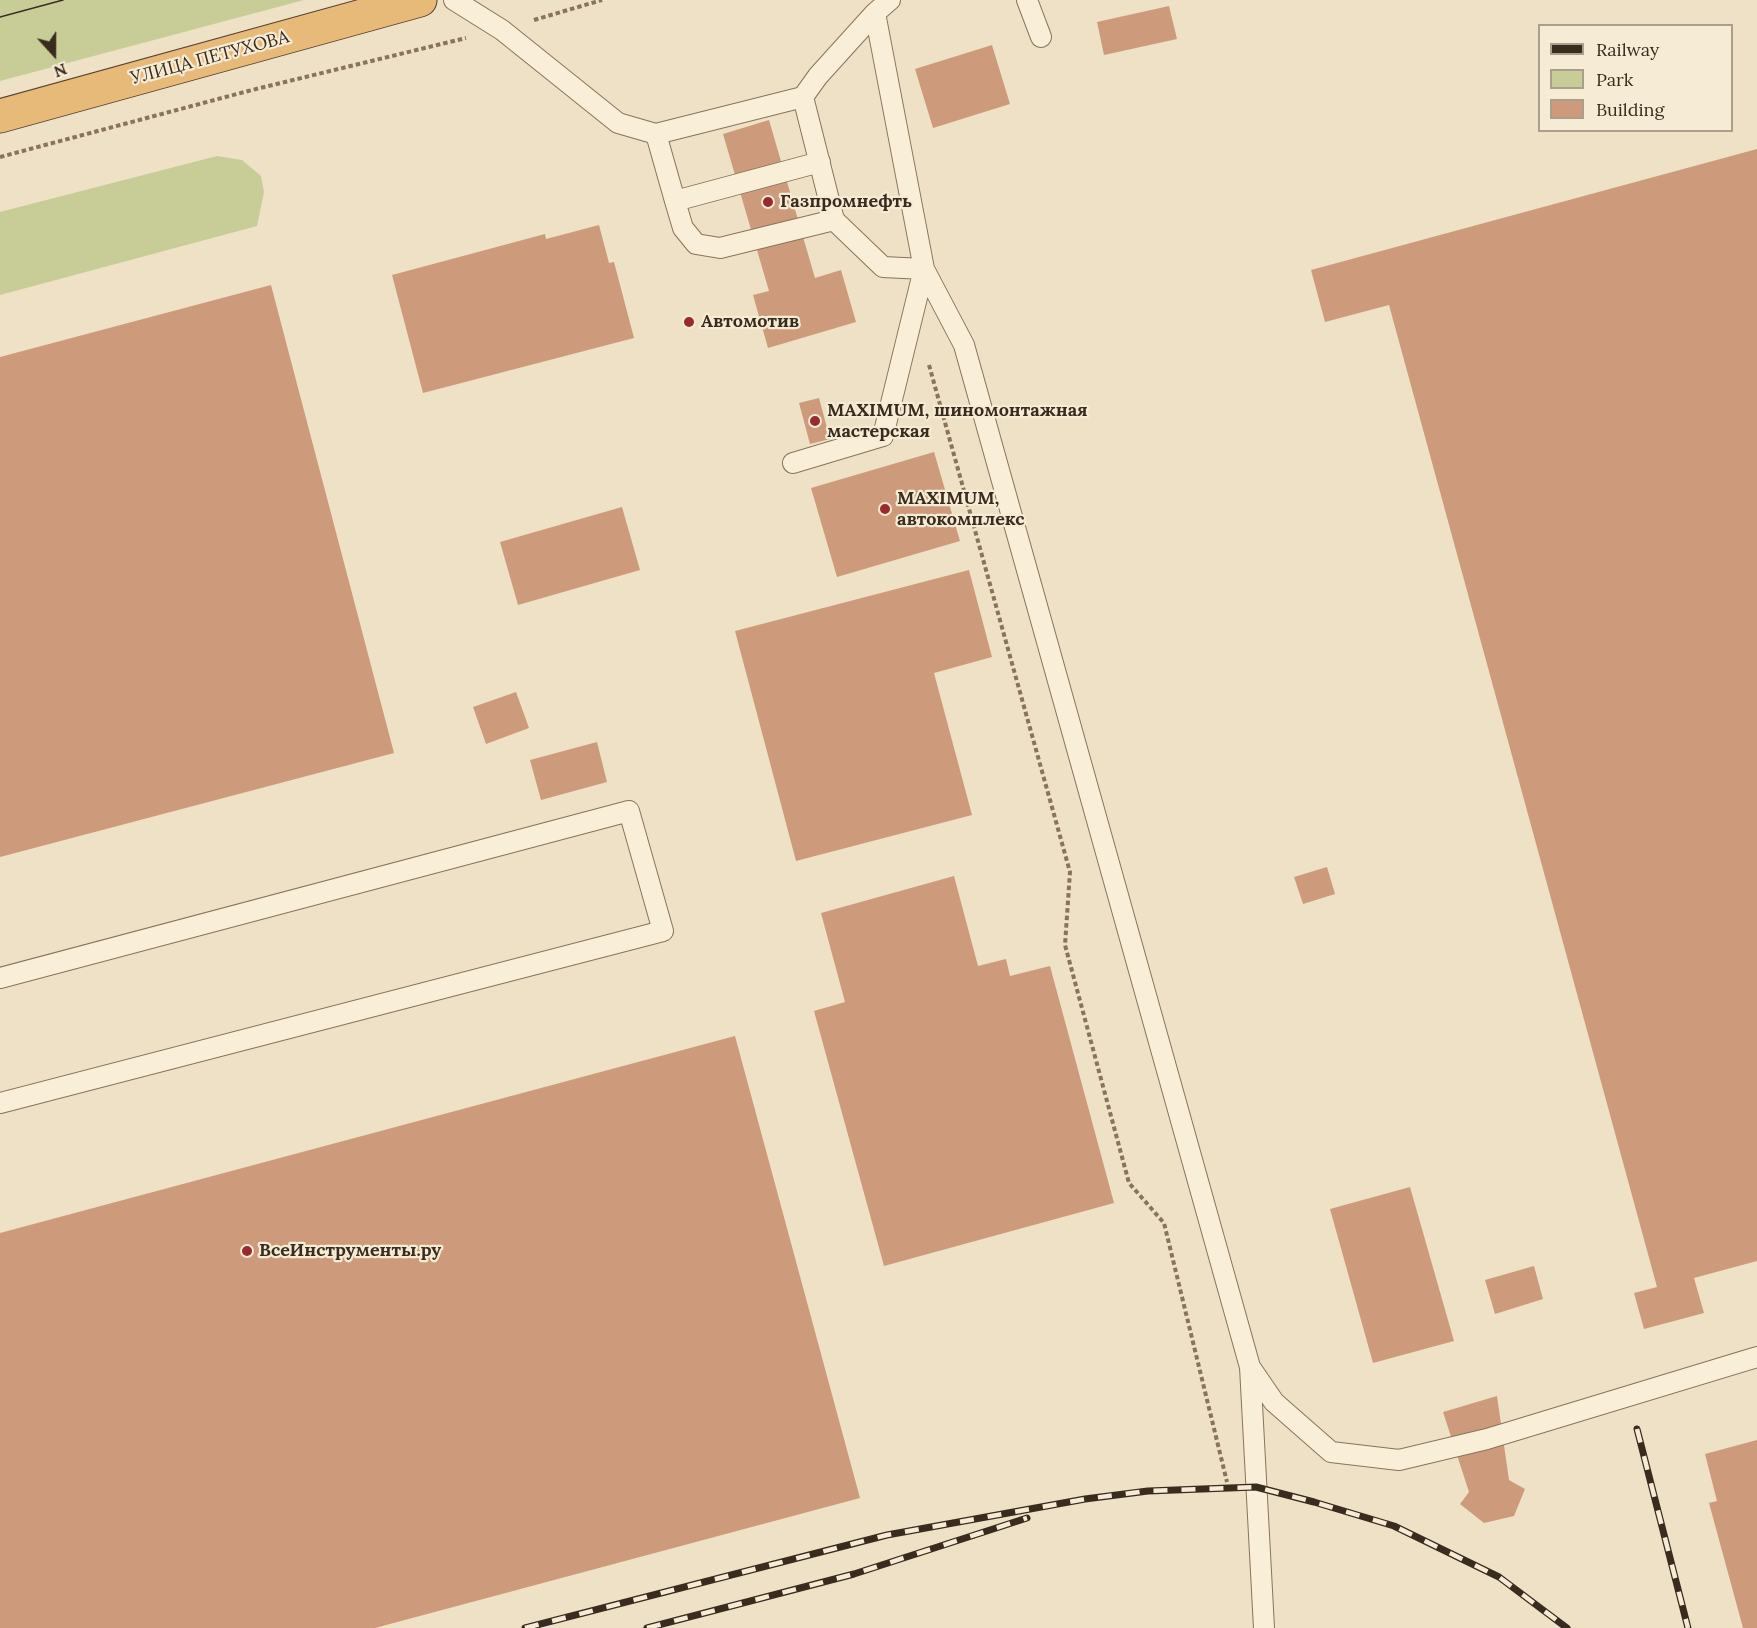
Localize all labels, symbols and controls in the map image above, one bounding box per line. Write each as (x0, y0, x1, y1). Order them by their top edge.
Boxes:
north arrow (24, 24, 84, 84)
legend (1538, 24, 1733, 132)
street label: УЛИЦА ПЕТУХОВА (128, 26, 292, 90)
text: Railway (1596, 38, 1659, 61)
text: N (51, 59, 70, 82)
text: Park (1596, 68, 1633, 91)
text: Building (1596, 98, 1664, 121)
place label: Газпромнефть (780, 191, 912, 213)
marker: Газпромнефть (761, 195, 775, 209)
place label: Автомотив (701, 311, 799, 333)
marker: Автомотив (682, 315, 696, 329)
place label: MAXIMUM, шиномонтажная мастерская (827, 400, 1088, 442)
marker: MAXIMUM, шиномонтажная мастерская (808, 414, 822, 428)
place label: MAXIMUM, автокомплекс (897, 488, 1025, 530)
marker: MAXIMUM, автокомплекс (878, 502, 892, 516)
place label: ВсеИнструменты.ру (259, 1240, 441, 1262)
marker: ВсеИнструменты.ру (240, 1244, 254, 1258)

